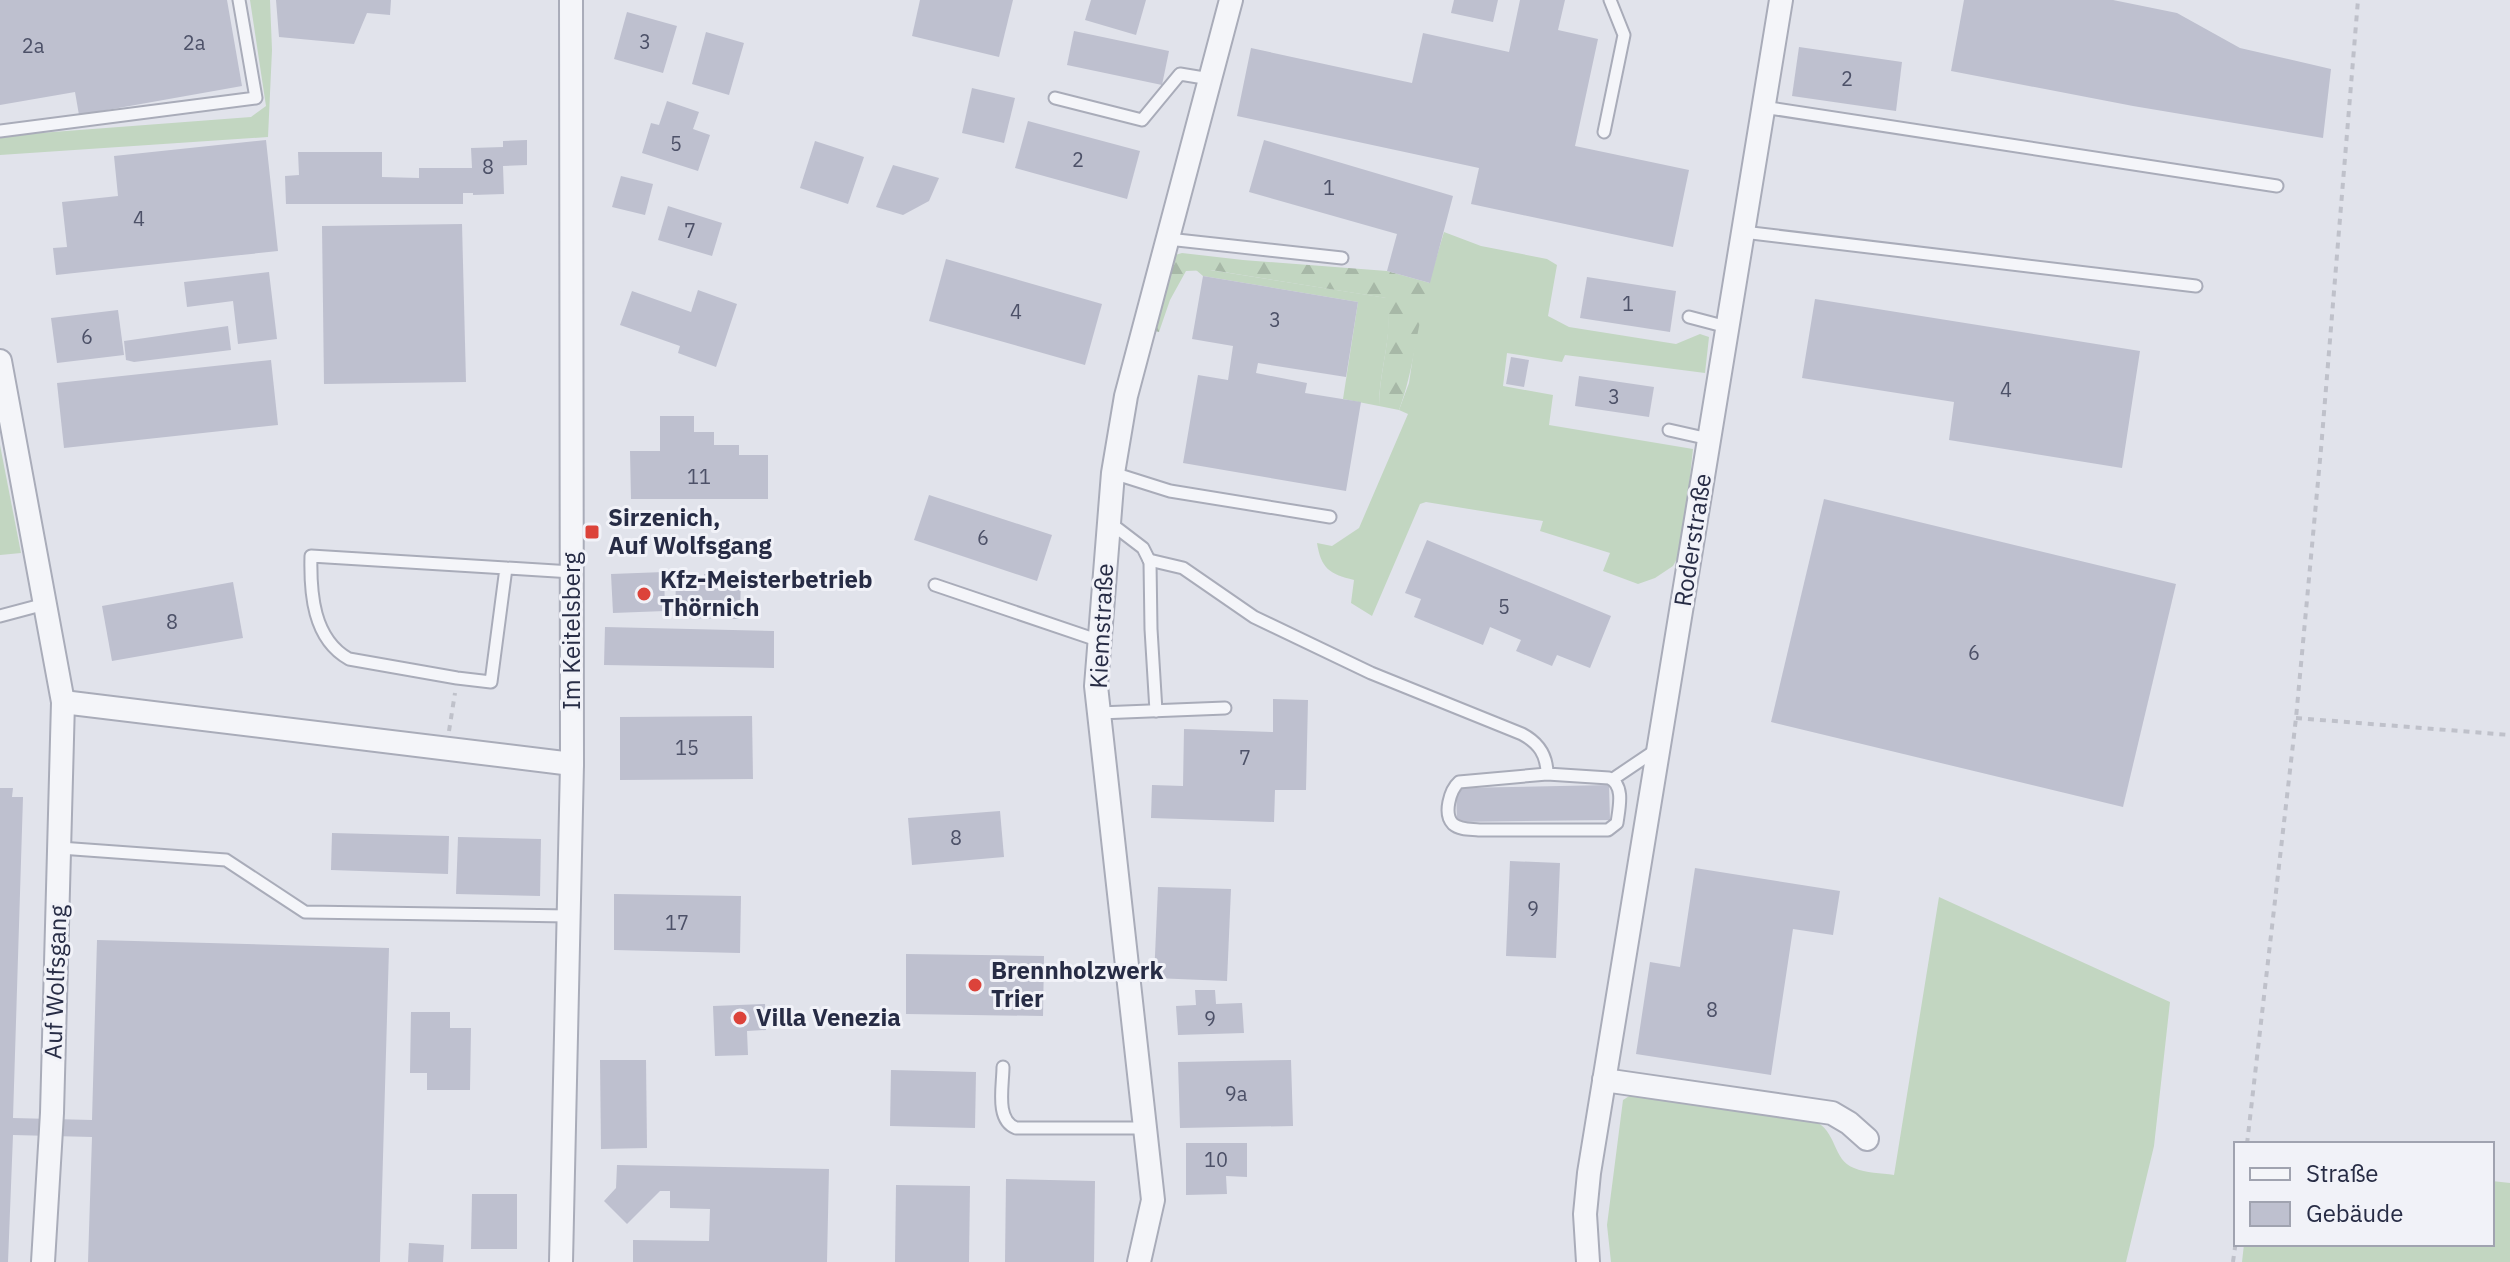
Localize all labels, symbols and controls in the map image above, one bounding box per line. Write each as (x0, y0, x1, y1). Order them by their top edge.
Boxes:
house number: 3 (639, 28, 651, 55)
house number: 2a (183, 29, 206, 56)
house number: 2a (22, 32, 45, 59)
house number: 2 (1841, 65, 1853, 92)
house number: 5 (670, 130, 682, 157)
house number: 2 (1072, 146, 1084, 173)
house number: 8 (482, 153, 494, 180)
house number: 1 (1323, 174, 1335, 201)
house number: 4 (133, 205, 145, 232)
house number: 7 (684, 217, 696, 244)
house number: 1 (1622, 290, 1634, 317)
house number: 4 (1010, 298, 1022, 325)
house number: 3 (1269, 306, 1281, 333)
house number: 6 (81, 323, 93, 350)
house number: 4 (2000, 376, 2012, 403)
house number: 3 (1608, 383, 1620, 410)
house number: 11 (687, 463, 711, 490)
street label: Roderstraße (1666, 471, 1718, 609)
place label: Sirzenich, Auf Wolfsgang (608, 501, 773, 561)
marker: Sirzenich, Auf Wolfsgang (583, 523, 601, 541)
house number: 6 (977, 524, 989, 551)
street label: Im Keitelsberg (555, 552, 587, 710)
place label: Kfz-Meisterbetrieb Thörnich (660, 563, 873, 623)
street label: Kiemstraße (1082, 563, 1120, 689)
marker: Kfz-Meisterbetrieb Thörnich (635, 585, 653, 603)
house number: 5 (1498, 593, 1510, 620)
house number: 8 (166, 608, 178, 635)
house number: 6 (1968, 639, 1980, 666)
house number: 15 (675, 734, 699, 761)
house number: 7 (1239, 744, 1251, 771)
house number: 8 (950, 824, 962, 851)
house number: 9 (1527, 895, 1539, 922)
street label: Auf Wolfsgang (36, 904, 74, 1060)
house number: 17 (665, 909, 689, 936)
place label: Brennholzwerk Trier (991, 954, 1163, 1014)
marker: Brennholzwerk Trier (966, 976, 984, 994)
house number: 8 (1706, 996, 1718, 1023)
place label: Villa Venezia (756, 1001, 901, 1033)
house number: 9 (1204, 1005, 1216, 1032)
marker: Villa Venezia (731, 1009, 749, 1027)
house number: 9a (1225, 1080, 1248, 1107)
legend (2234, 1142, 2494, 1246)
house number: 10 (1204, 1146, 1228, 1173)
text: Straße (2306, 1157, 2378, 1189)
text: Gebäude (2306, 1197, 2403, 1229)

